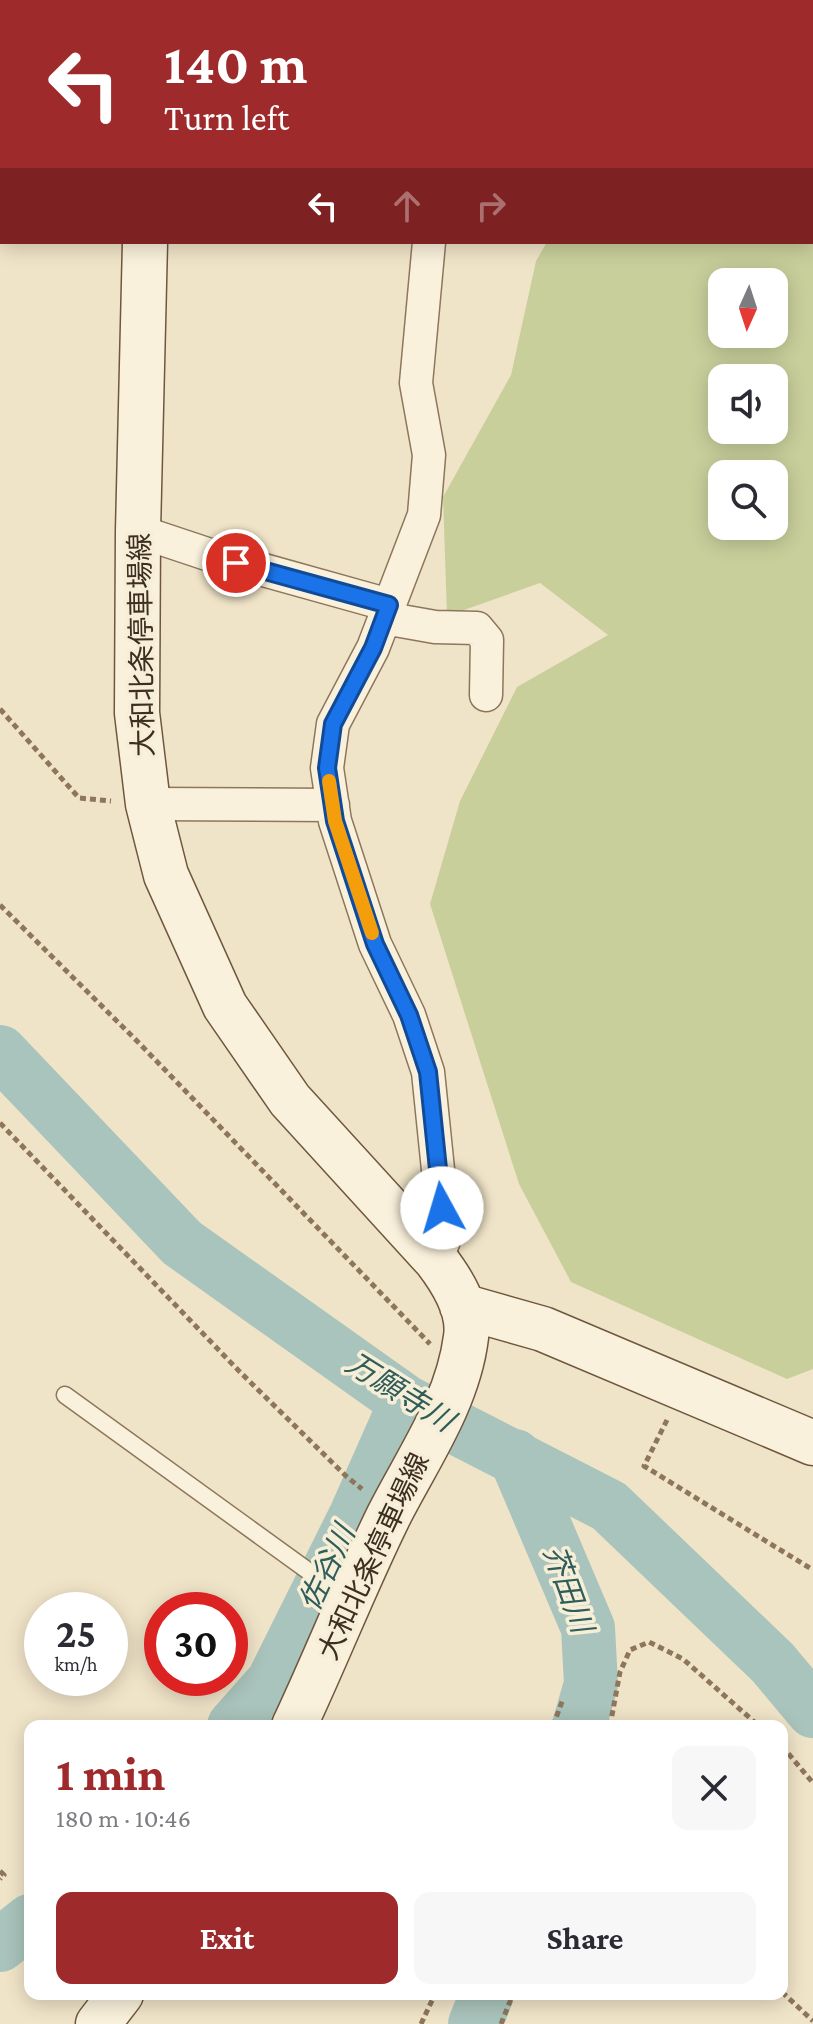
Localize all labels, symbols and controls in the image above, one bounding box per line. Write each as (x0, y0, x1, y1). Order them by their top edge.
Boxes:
icon: left (32, 32, 136, 136)
text: 140 m (164, 33, 307, 95)
text: Turn left (164, 98, 289, 138)
icon: left (301, 184, 345, 228)
icon: ahead (385, 184, 429, 228)
icon: right (469, 184, 513, 228)
north arrow (708, 268, 788, 348)
map controls (708, 268, 788, 540)
button: sound (708, 364, 788, 444)
button: search (708, 460, 788, 540)
pin (202, 529, 270, 597)
street label: 大和北条停車場線 (124, 533, 159, 757)
icon: arrive (214, 541, 258, 585)
position arrow (400, 1166, 484, 1250)
water label: 万願寺川 (341, 1346, 462, 1439)
street label: 大和北条停車場線 (312, 1448, 435, 1664)
water label: 佐谷川 (293, 1517, 362, 1616)
water label: 芥田川 (538, 1541, 600, 1640)
speed limit sign: 30 (144, 1592, 248, 1696)
text: 25 (56, 1611, 96, 1656)
text: km/h (54, 1653, 98, 1675)
button: close (672, 1746, 756, 1830)
text: 1 min (56, 1747, 165, 1800)
text: 180 m · 10:46 (56, 1804, 191, 1833)
button: Exit (56, 1892, 398, 1984)
button: Share (414, 1892, 756, 1984)

